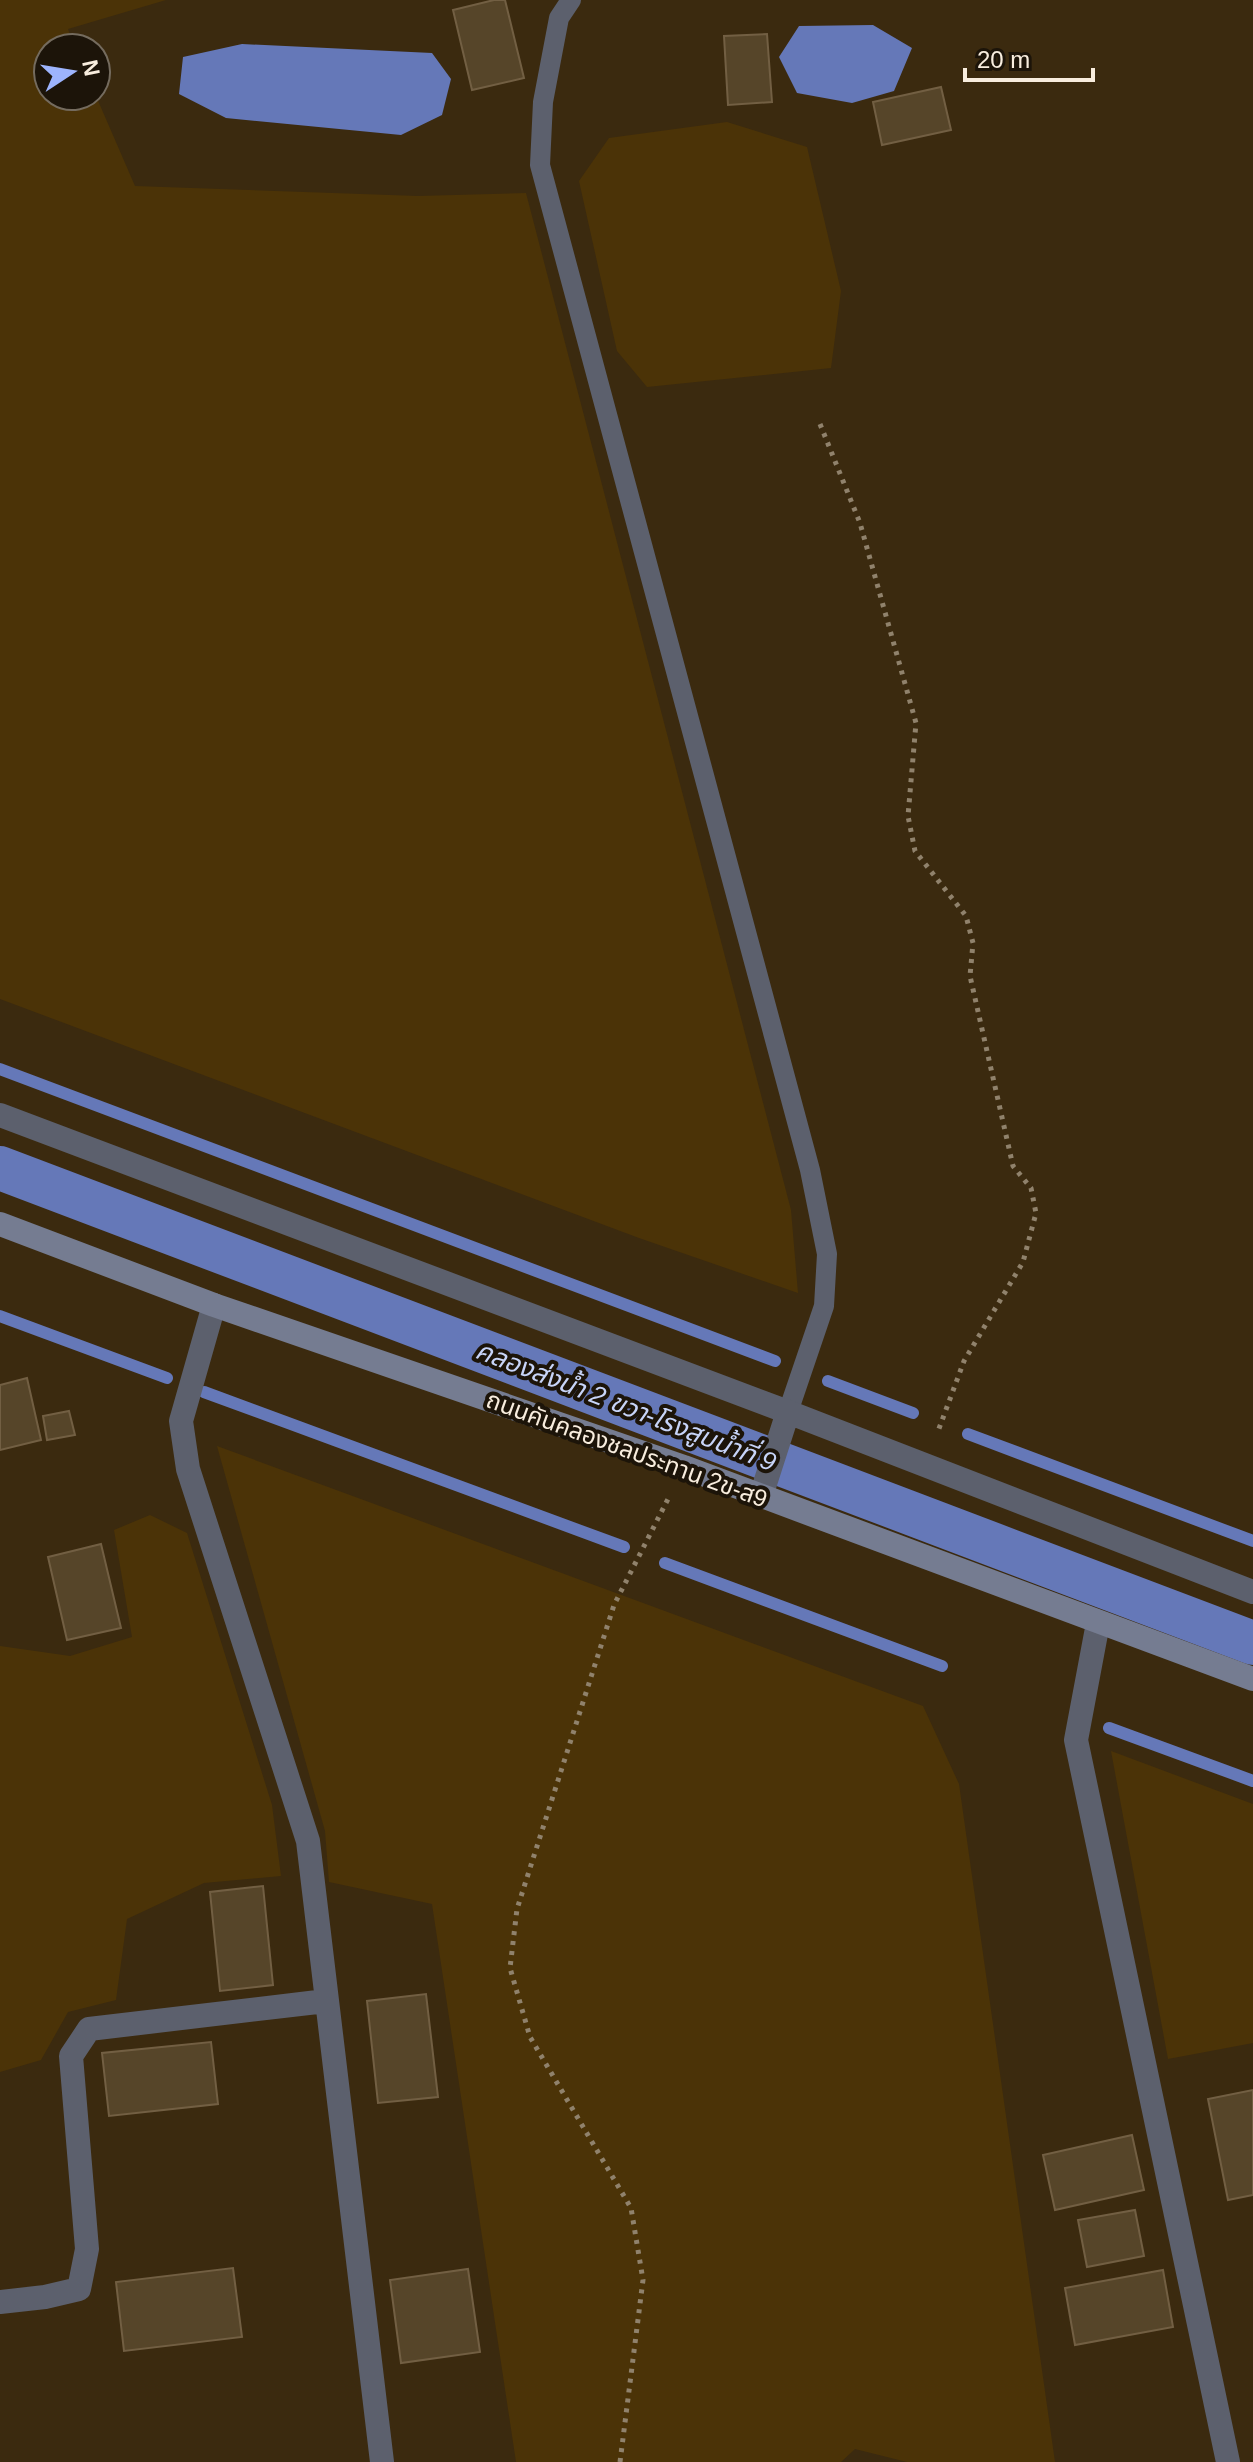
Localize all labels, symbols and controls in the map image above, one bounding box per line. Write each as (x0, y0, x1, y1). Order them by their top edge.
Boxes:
north arrow (32, 32, 112, 112)
scale bar (965, 32, 1093, 82)
text: 20 m (977, 46, 1030, 73)
text: N (77, 58, 105, 78)
water label: คลองส่งน้ำ 2 ขวา-โรงสูบน้ำที่ 9 (471, 1332, 781, 1478)
street label: ถนนคันคลองชลประทาน 2ข-ส9 (483, 1386, 771, 1512)

